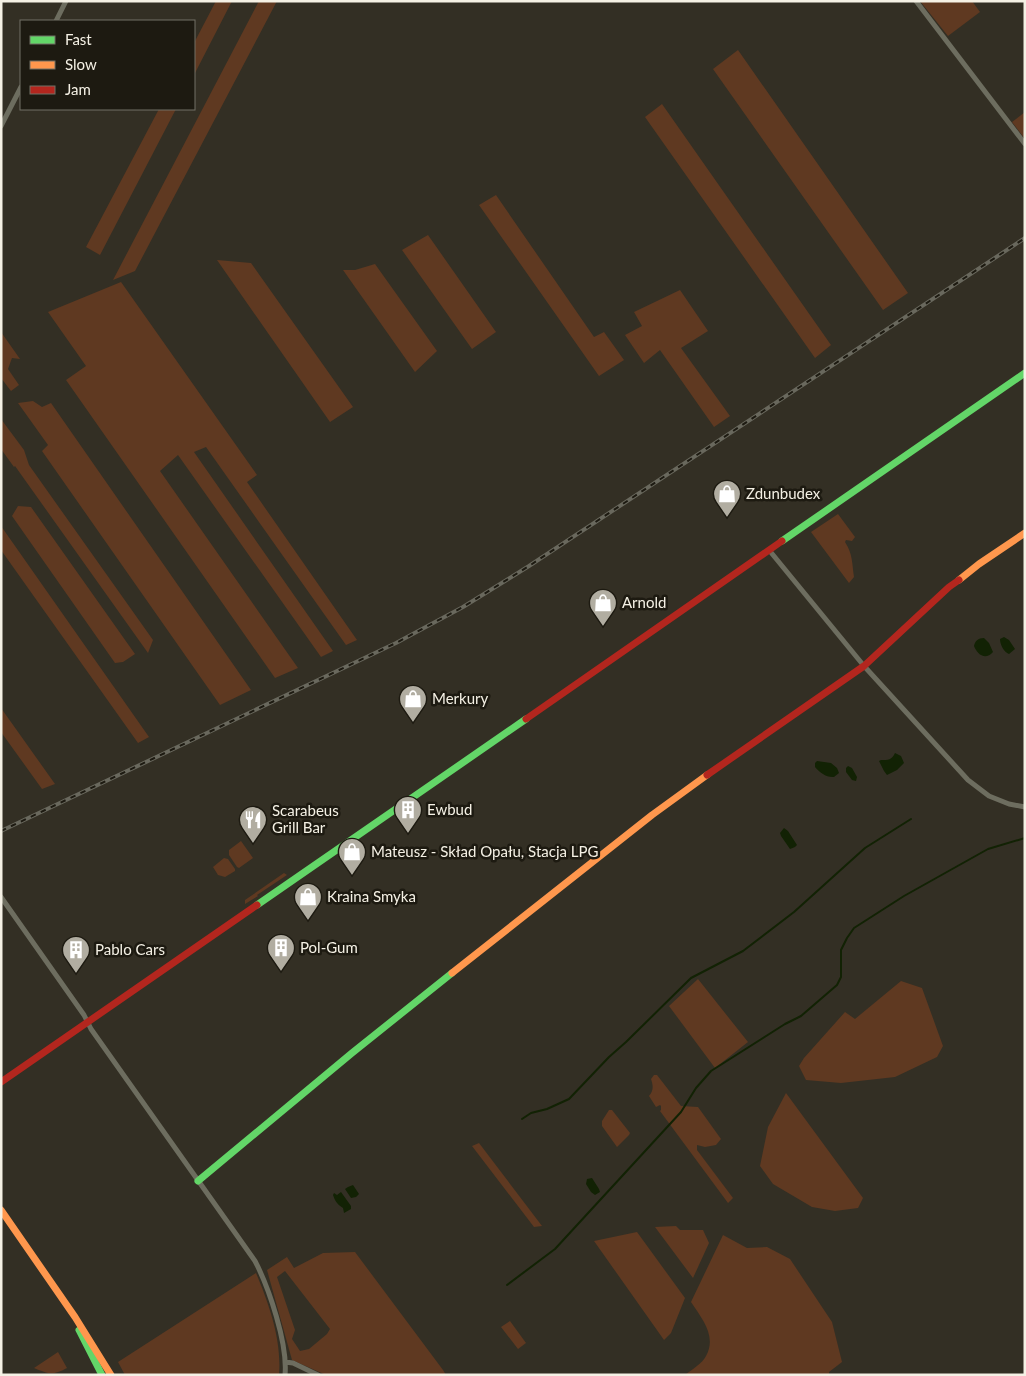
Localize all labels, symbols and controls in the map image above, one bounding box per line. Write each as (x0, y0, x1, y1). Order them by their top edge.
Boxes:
legend (20, 20, 195, 110)
text: Fast (65, 30, 92, 48)
text: Slow (65, 55, 97, 73)
text: Jam (65, 80, 91, 98)
shop icon: Zdunbudex (712, 479, 742, 518)
place label: Zdunbudex (746, 484, 821, 502)
shop icon: Arnold (588, 588, 618, 627)
place label: Arnold (622, 593, 666, 611)
shop icon: Merkury (398, 684, 428, 723)
place label: Merkury (432, 689, 489, 707)
building icon: Ewbud (393, 795, 423, 834)
place label: Ewbud (427, 800, 472, 818)
place label: Scarabeus Grill Bar (272, 801, 339, 836)
restaurant icon: Scarabeus Grill Bar (238, 805, 268, 844)
shop icon: Mateusz - Skład Opału, Stacja LPG (337, 837, 367, 876)
place label: Mateusz - Skład Opału, Stacja LPG (371, 842, 599, 860)
shop icon: Kraina Smyka (293, 882, 323, 921)
place label: Kraina Smyka (327, 887, 416, 905)
building icon: Pol-Gum (266, 933, 296, 972)
building icon: Pablo Cars (61, 935, 91, 974)
place label: Pol-Gum (300, 938, 358, 956)
place label: Pablo Cars (95, 940, 165, 958)

